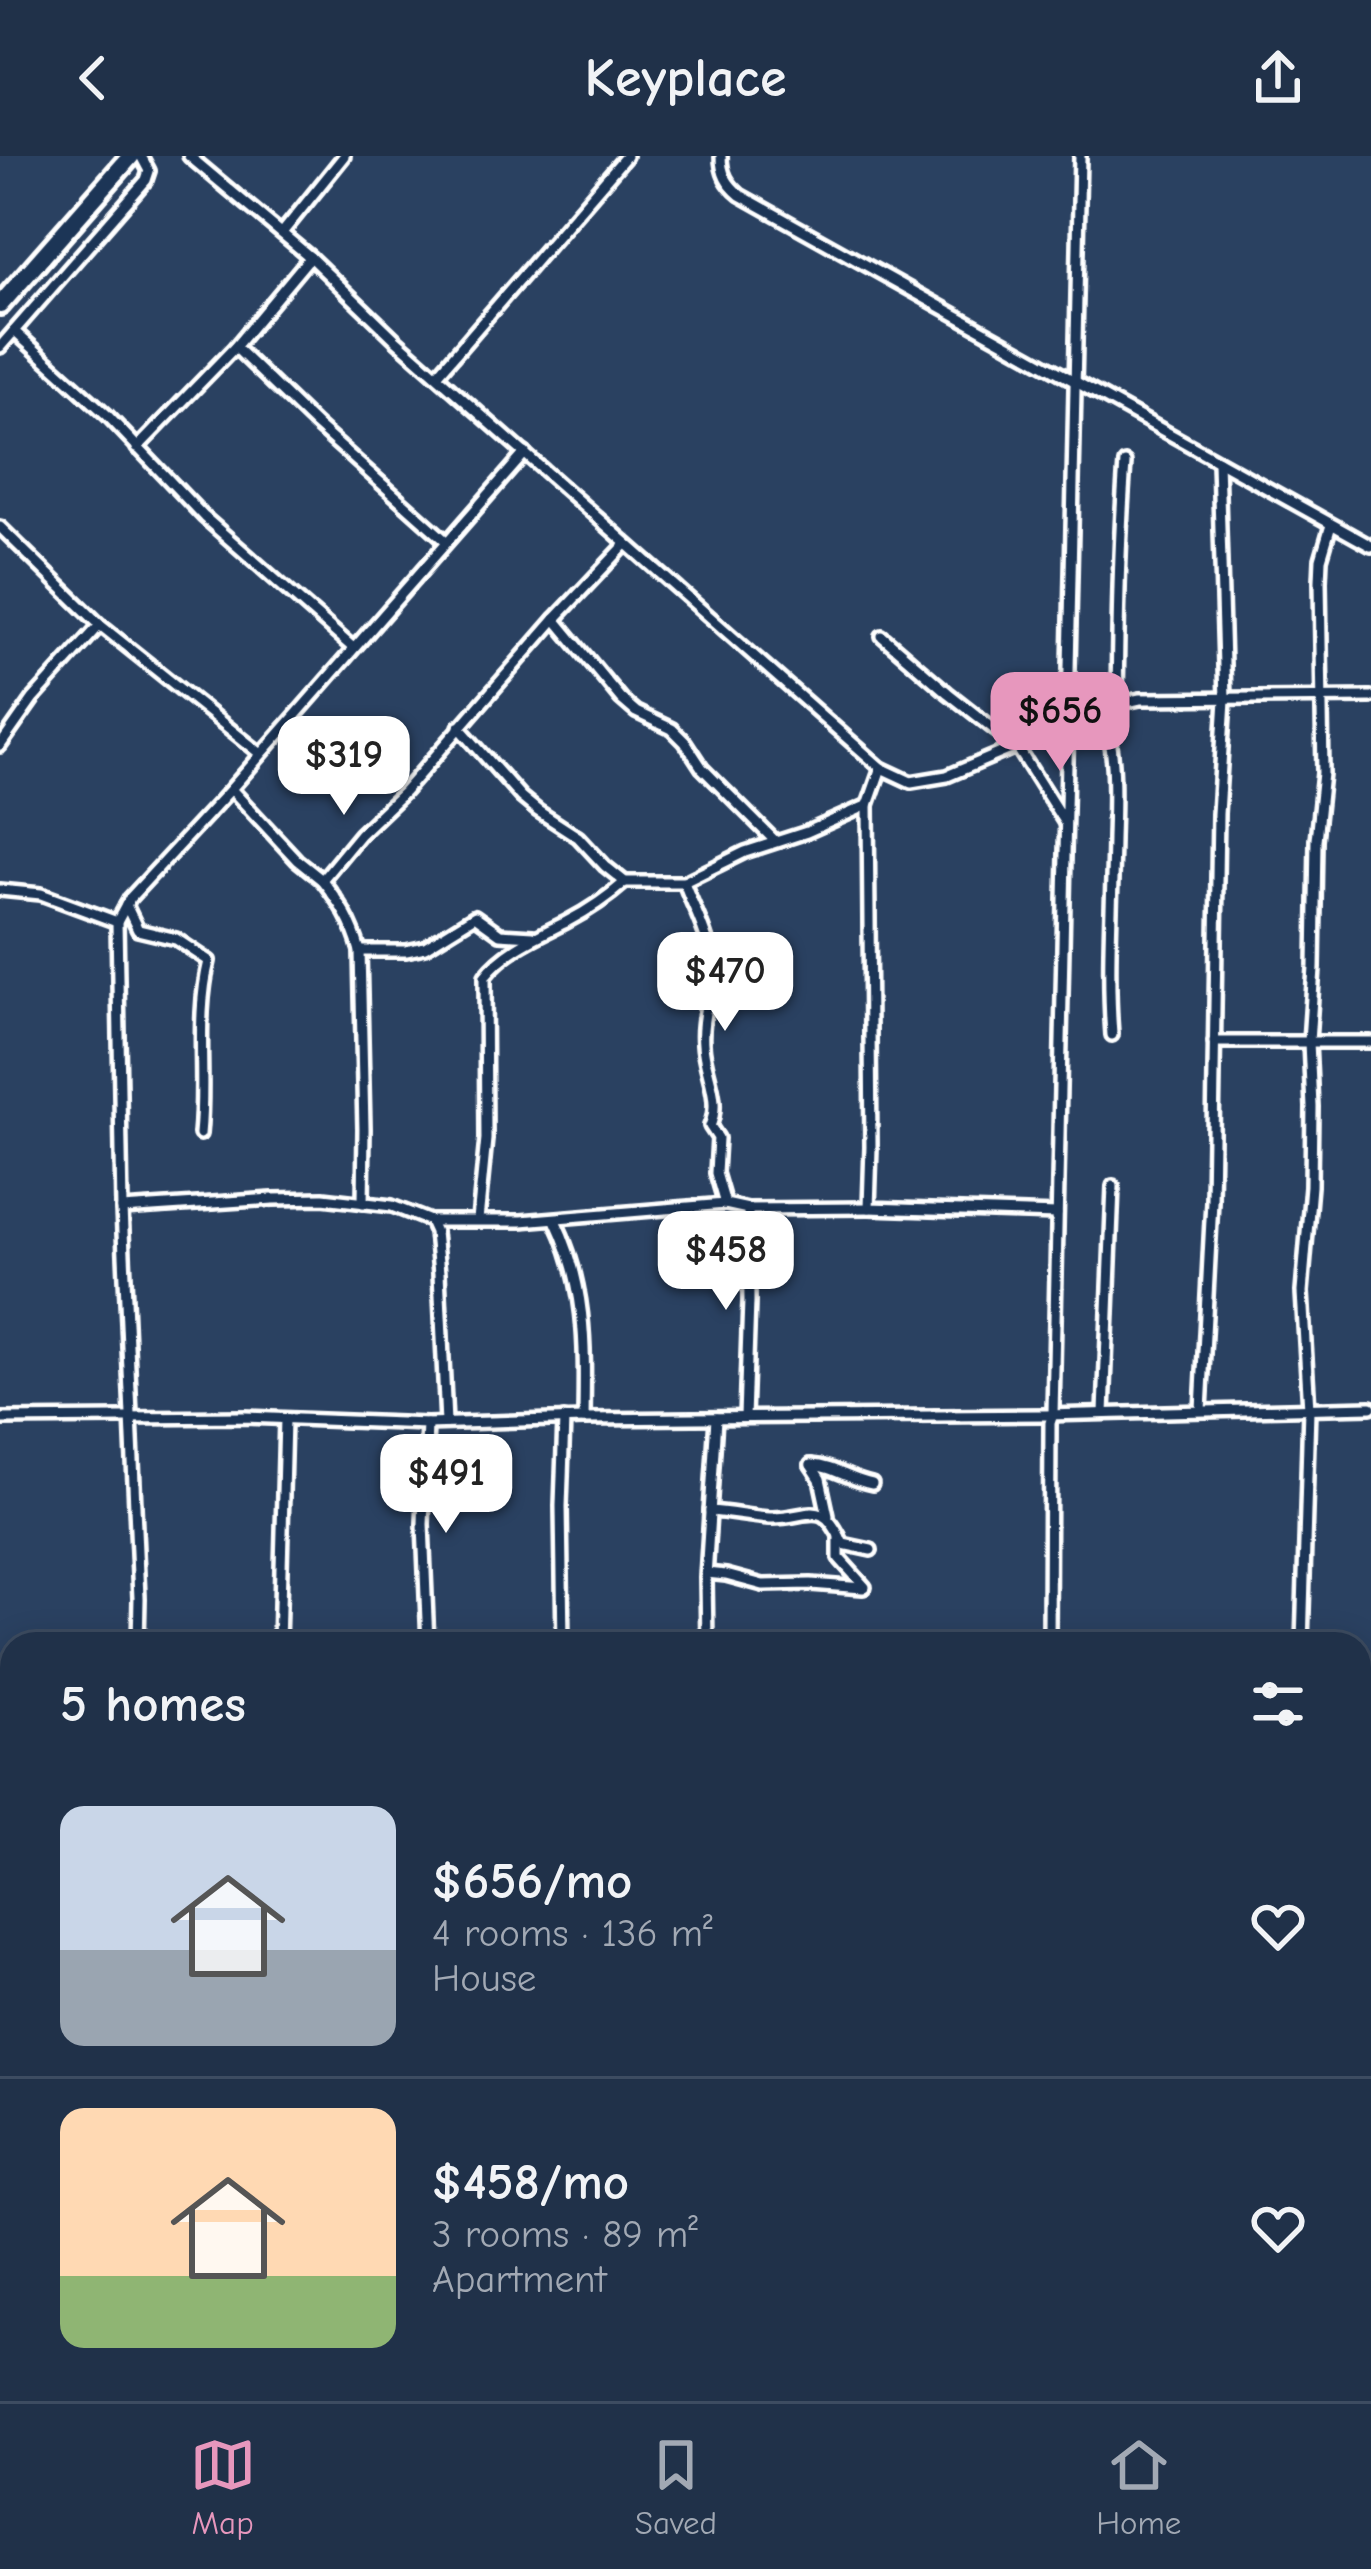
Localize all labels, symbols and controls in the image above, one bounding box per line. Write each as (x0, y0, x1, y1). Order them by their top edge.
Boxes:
icon: back (60, 45, 126, 111)
icon: share (1245, 45, 1311, 111)
text: Keyplace (585, 47, 786, 110)
pin: $656 (989, 672, 1131, 774)
text: $656 (1018, 688, 1102, 733)
pin: $319 (273, 716, 415, 818)
text: $319 (305, 732, 383, 777)
pin: $470 (654, 932, 796, 1034)
text: $470 (684, 948, 766, 993)
pin: $458 (655, 1211, 797, 1313)
text: $458 (685, 1227, 767, 1272)
pin: $491 (375, 1434, 517, 1536)
text: $491 (407, 1450, 485, 1495)
icon: filters (1245, 1671, 1311, 1737)
text: 5 homes (60, 1675, 246, 1734)
text: $656/mo (432, 1852, 632, 1911)
icon: home (156, 1854, 300, 1998)
icon: heart (1245, 1893, 1311, 1959)
text: 4 rooms · 136 m² (432, 1911, 713, 1956)
text: House (432, 1956, 536, 2001)
text: $458/mo (432, 2153, 629, 2212)
icon: home (156, 2156, 300, 2300)
icon: heart (1245, 2195, 1311, 2261)
text: 3 rooms · 89 m² (432, 2212, 698, 2257)
text: Apartment (432, 2257, 607, 2302)
tab: Map (190, 2432, 256, 2542)
tab: Saved (635, 2432, 717, 2542)
tab: Home (1096, 2432, 1181, 2542)

